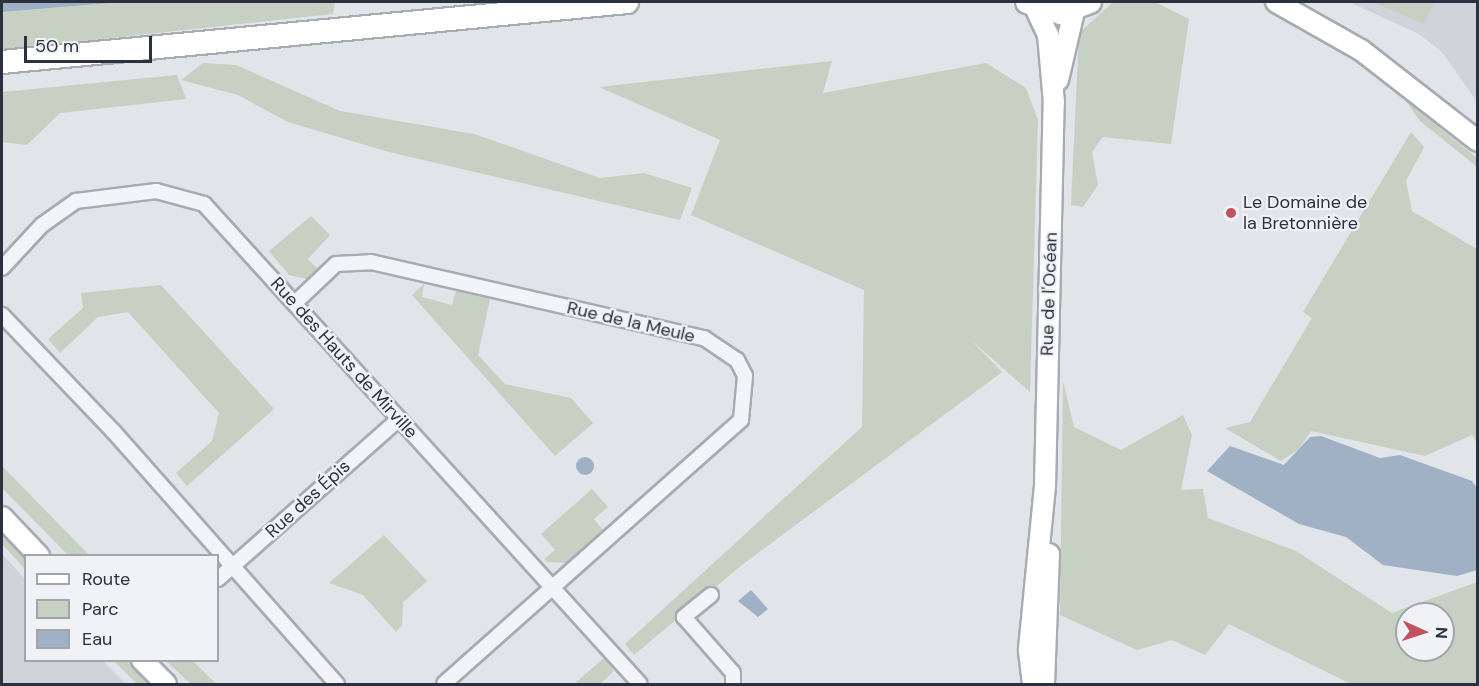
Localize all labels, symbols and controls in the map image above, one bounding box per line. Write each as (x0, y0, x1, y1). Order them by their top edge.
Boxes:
scale bar (27, 24, 154, 62)
text: 50 m (35, 34, 79, 58)
place label: Le Domaine de la Bretonnière (1243, 192, 1367, 234)
marker: Le Domaine de la Bretonnière (1224, 206, 1238, 220)
street label: Rue de l'Océan (1036, 232, 1062, 356)
street label: Rue des Hauts de Mirville (266, 273, 422, 443)
street label: Rue de la Meule (565, 297, 697, 347)
street label: Rue des Épis (261, 455, 355, 543)
legend (24, 554, 219, 662)
text: Route (82, 567, 130, 591)
text: Parc (82, 597, 118, 621)
north arrow (1395, 602, 1455, 662)
text: N (1431, 626, 1452, 639)
text: Eau (82, 627, 112, 651)

